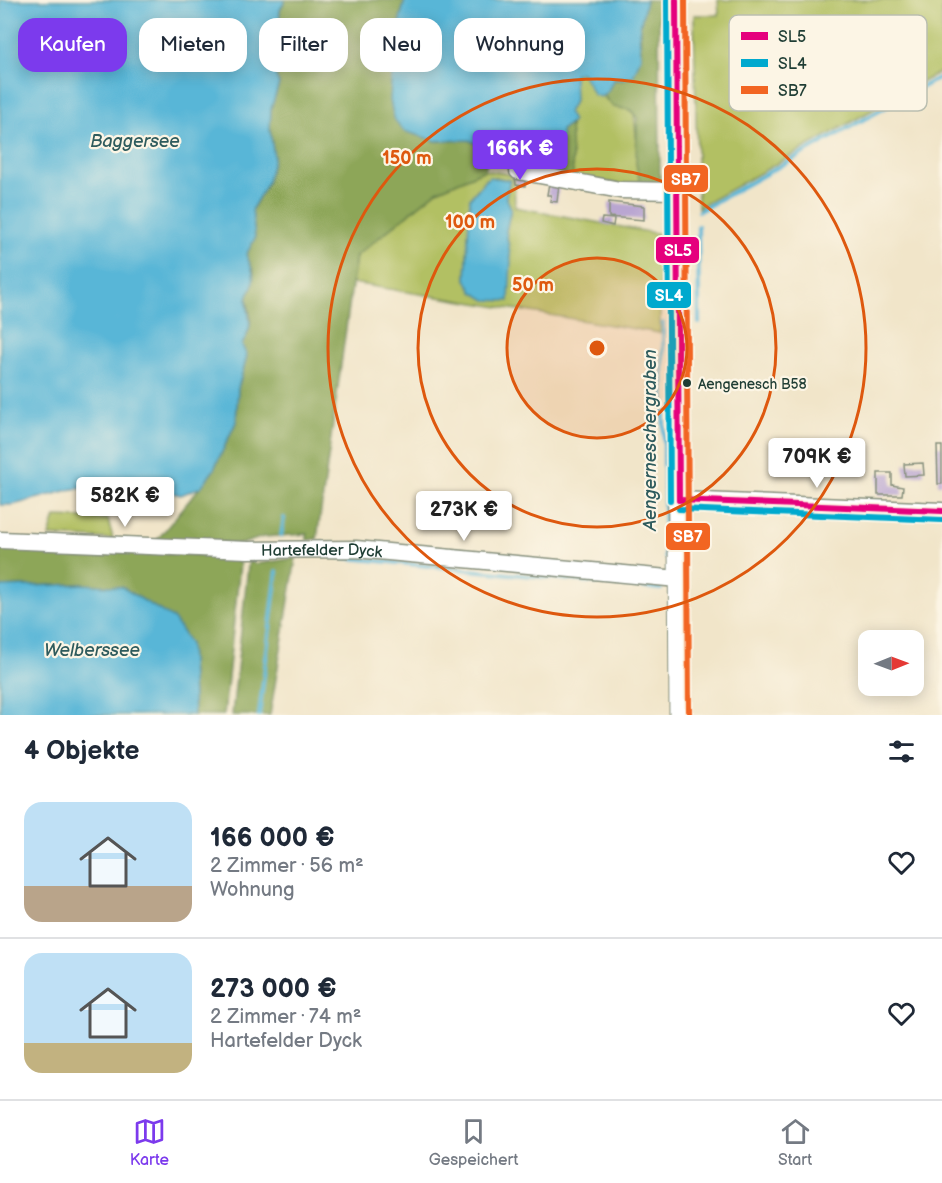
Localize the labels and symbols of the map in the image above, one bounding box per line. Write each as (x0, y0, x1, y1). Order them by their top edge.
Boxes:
legend (729, 15, 927, 111)
text: SL5 (778, 28, 806, 47)
text: SL4 (778, 55, 807, 74)
text: SB7 (778, 82, 807, 101)
pin: 166K € (471, 130, 569, 181)
water label: Baggersee (90, 131, 180, 152)
text: 150 m (382, 148, 432, 169)
line badge: SB7 (663, 164, 709, 193)
text: SB7 (671, 171, 701, 190)
text: 100 m (445, 212, 495, 233)
line badge: SL5 (655, 236, 700, 264)
text: SL5 (664, 242, 692, 261)
text: 50 m (512, 275, 554, 296)
line badge: SL4 (646, 281, 692, 309)
text: SL4 (655, 287, 684, 306)
centre of rings (587, 338, 607, 358)
water label: Aengerneschergraben (640, 349, 661, 532)
place label: Aengenesch B58 (698, 376, 807, 393)
marker: Aengenesch B58 (681, 377, 693, 389)
pin: 709K € (768, 438, 866, 489)
pin: 582K € (76, 477, 174, 528)
pin: 273K € (415, 491, 513, 542)
line badge: SB7 (665, 522, 711, 551)
text: SB7 (673, 528, 703, 547)
street label: Hartefelder Dyck (261, 541, 383, 562)
north arrow (858, 630, 924, 696)
water label: Welberssee (44, 640, 140, 661)

